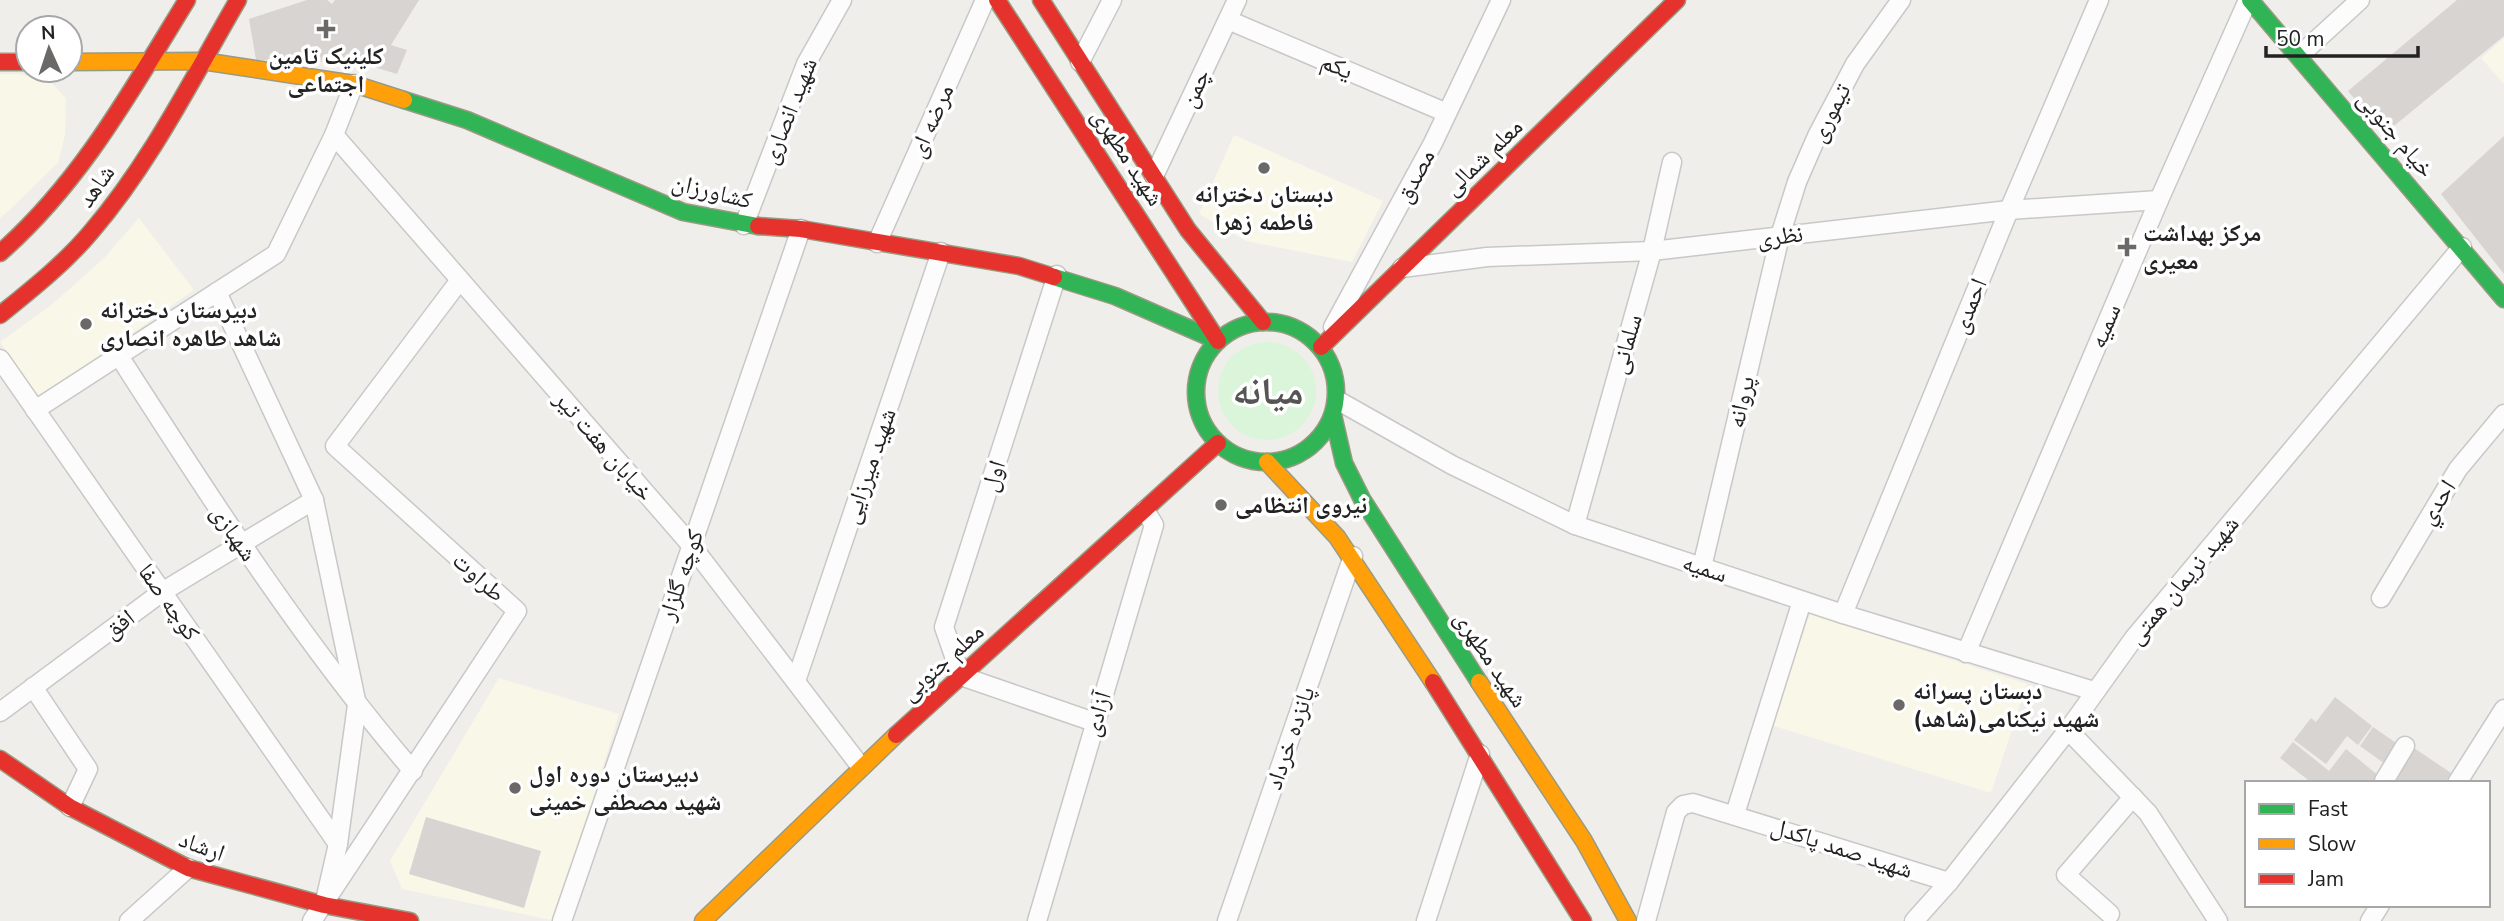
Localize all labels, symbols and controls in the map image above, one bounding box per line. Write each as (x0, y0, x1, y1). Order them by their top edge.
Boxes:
north arrow (14, 14, 84, 84)
scale bar (2266, 14, 2418, 58)
marker: کلینیک تامین اجتماعی (316, 19, 336, 39)
text: N (40, 20, 56, 46)
text: 50 m (2276, 25, 2325, 53)
place label: کلینیک تامین اجتماعی (268, 40, 384, 100)
street label: یکم (1316, 45, 1358, 87)
street label: شهید انصاری (753, 53, 825, 169)
street label: چمن (1172, 63, 1218, 113)
street label: تیموری (1802, 78, 1858, 148)
street label: مرضه ای (901, 79, 961, 163)
street label: خیام جنوبی (2350, 84, 2442, 184)
street label: شهید مطهری (1084, 102, 1172, 212)
street label: معلم شمالی (1436, 111, 1530, 203)
street label: مصدق (1388, 144, 1442, 208)
street label: شاهد (70, 158, 122, 214)
marker: دبستان دخترانه فاطمه زهرا (1256, 160, 1272, 176)
street label: کشاورزان (669, 166, 755, 216)
place label: دبستان دخترانه فاطمه زهرا (1194, 178, 1334, 238)
street label: نظری (1755, 217, 1805, 255)
place label: مرکز بهداشت معیری (2143, 217, 2261, 277)
marker: مرکز بهداشت معیری (2117, 237, 2137, 257)
street label: احمدی (1943, 274, 1995, 338)
place label: دبیرستان دخترانه شاهد طاهره انصاری (100, 294, 281, 354)
street label: سميه (2081, 299, 2129, 353)
street label: سلمانی (1602, 310, 1650, 378)
marker: دبیرستان دخترانه شاهد طاهره انصاری (78, 316, 94, 332)
district label: میانه (1233, 366, 1303, 417)
street label: پروانه (1720, 373, 1762, 431)
street label: خیابان هفت تیر (546, 383, 661, 508)
street label: شهید میرزایی (834, 404, 904, 528)
street label: اول (973, 456, 1013, 496)
street label: احدي (2411, 473, 2466, 532)
place label: نیروی انتظامی (1235, 489, 1367, 521)
marker: نیروی انتظامی (1213, 497, 1229, 513)
street label: شهبازی (203, 498, 265, 568)
street label: شهید نریمان همتی (2120, 509, 2246, 651)
street label: کوچه گلزار (650, 525, 711, 626)
street label: طراوت (446, 545, 512, 609)
street label: سمیه (1679, 546, 1731, 590)
street label: کوچه صفا (131, 557, 207, 647)
street label: افق (97, 602, 141, 646)
street label: شهید مطهری (1447, 604, 1535, 714)
street label: معلم جنوبی (893, 616, 991, 708)
place label: دبستان پسرانه شهید نیکنامی(شاهد) (1913, 675, 2099, 735)
street label: پانزده خرداد (1257, 682, 1323, 794)
street label: آزادی (1075, 687, 1119, 740)
marker: دبستان پسرانه شهید نیکنامی(شاهد) (1891, 697, 1907, 713)
place label: دبیرستان دوره اول شهید مصطفی خمینی (529, 758, 721, 818)
marker: دبیرستان دوره اول شهید مصطفی خمینی (507, 780, 523, 796)
legend (2245, 781, 2490, 907)
text: Fast (2308, 795, 2348, 823)
street label: شهید صمد پاکدل (1767, 810, 1917, 886)
street label: ارشاد (175, 823, 229, 869)
text: Slow (2308, 830, 2357, 858)
text: Jam (2307, 865, 2344, 893)

